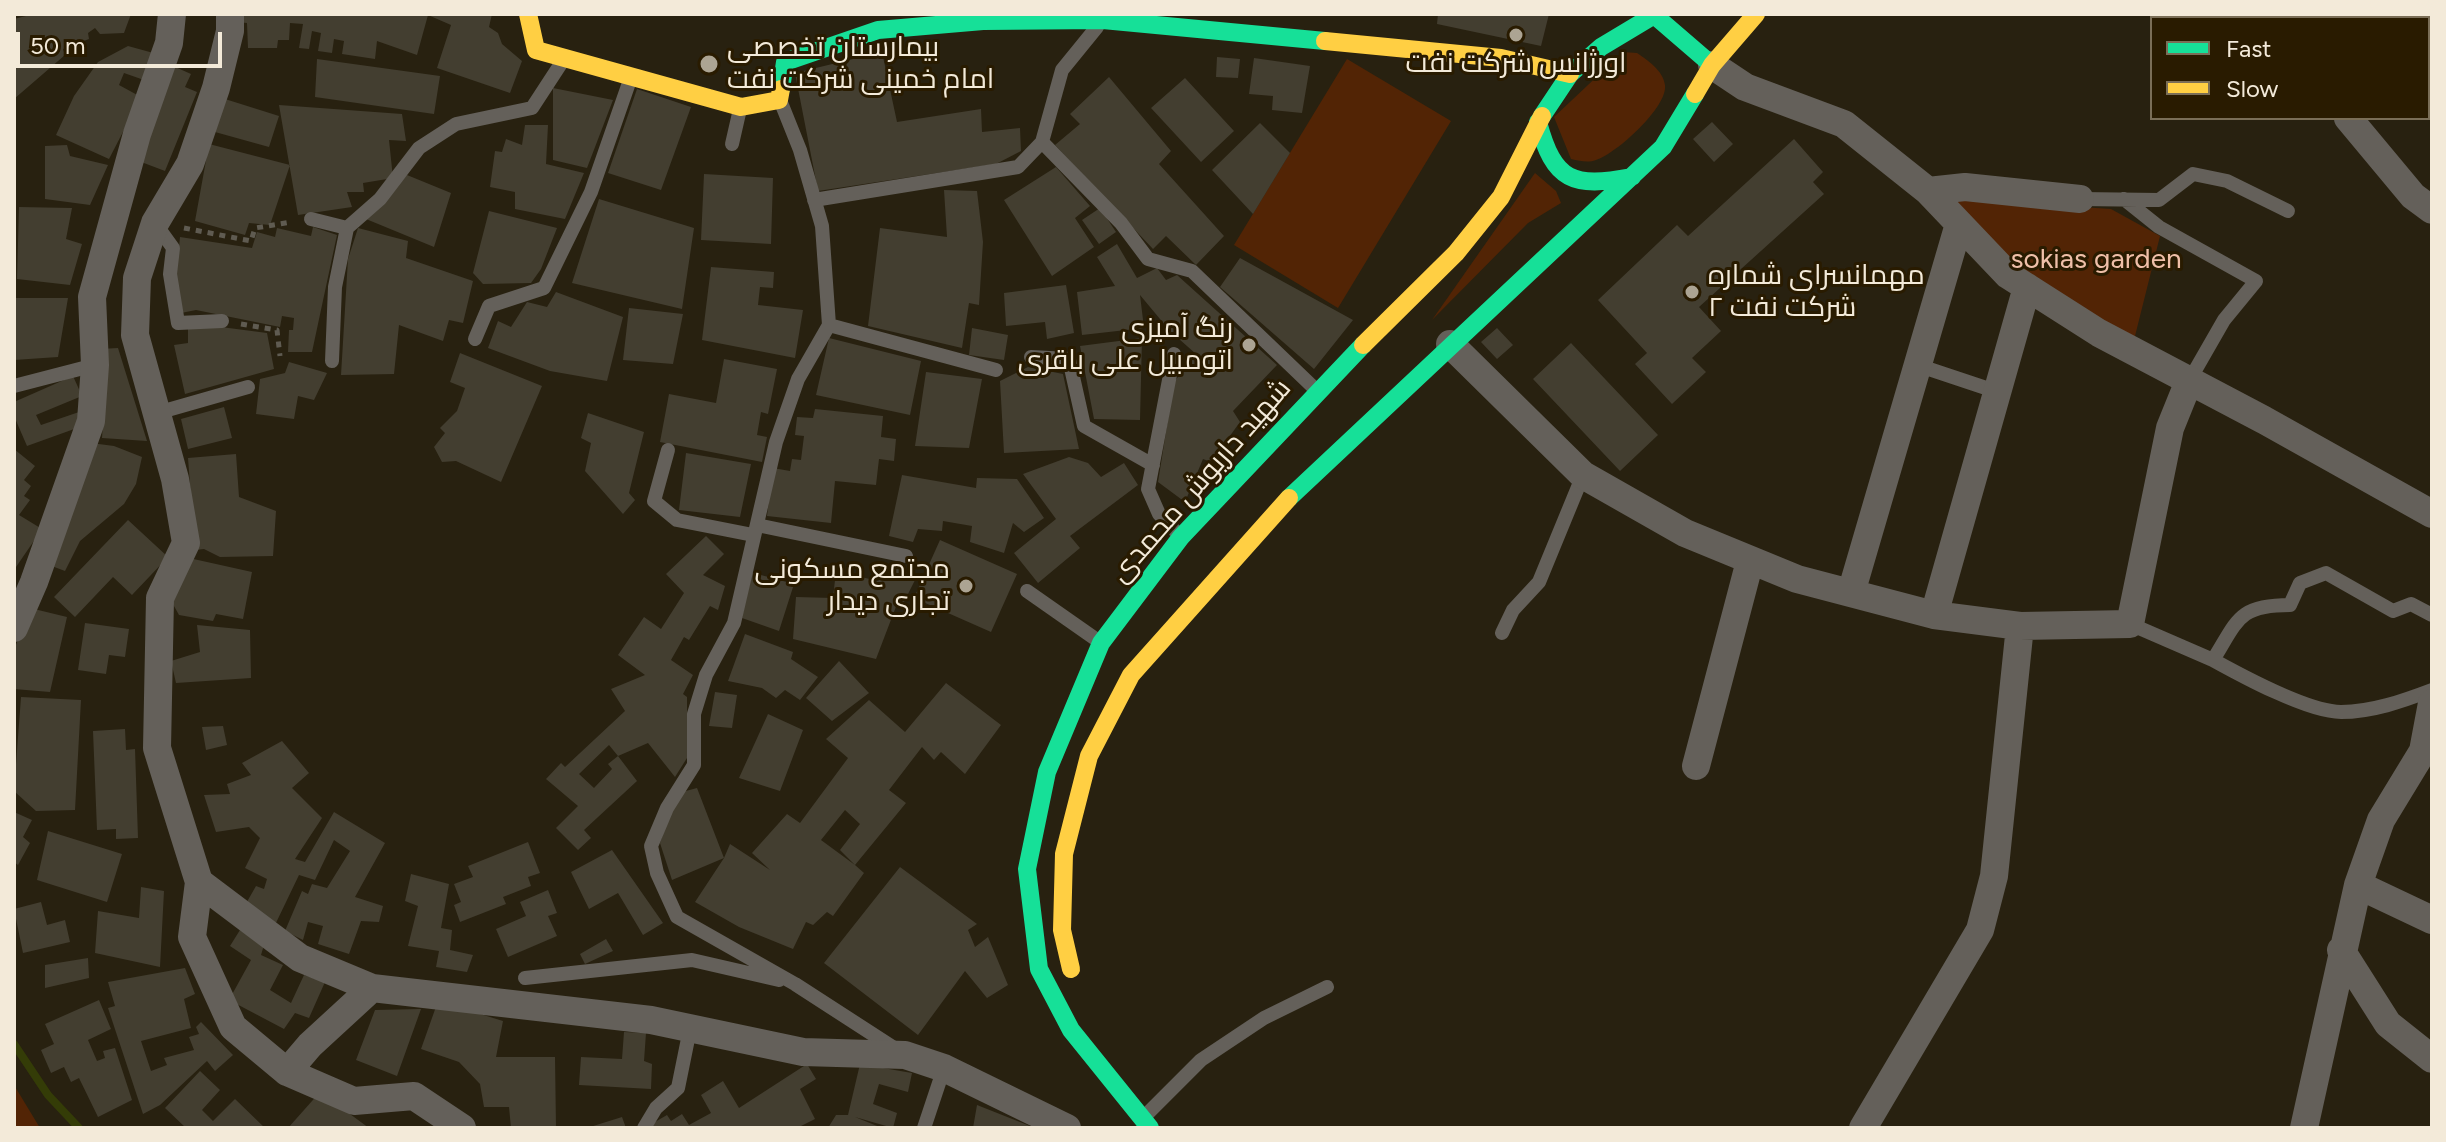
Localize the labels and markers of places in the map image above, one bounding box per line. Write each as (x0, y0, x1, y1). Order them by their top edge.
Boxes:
marker: اورژانس شرکت نفت (1507, 26, 1525, 44)
place label: بیمارستان تخصصی امام خمینی شرکت نفت (727, 31, 994, 97)
place label: اورژانس شرکت نفت (1406, 47, 1626, 81)
marker: بیمارستان تخصصی امام خمینی شرکت نفت (698, 53, 720, 75)
place label: مهمانسرای شماره ۲ شرکت نفت (1708, 259, 1925, 325)
marker: مهمانسرای شماره ۲ شرکت نفت (1683, 283, 1701, 301)
place label: رنگ آمیزی اتومبیل علی باقری (1018, 312, 1233, 378)
marker: رنگ آمیزی اتومبیل علی باقری (1240, 336, 1258, 354)
place label: مجتمع مسکونی تجاری دیدار (755, 553, 950, 619)
marker: مجتمع مسکونی تجاری دیدار (957, 577, 975, 595)

